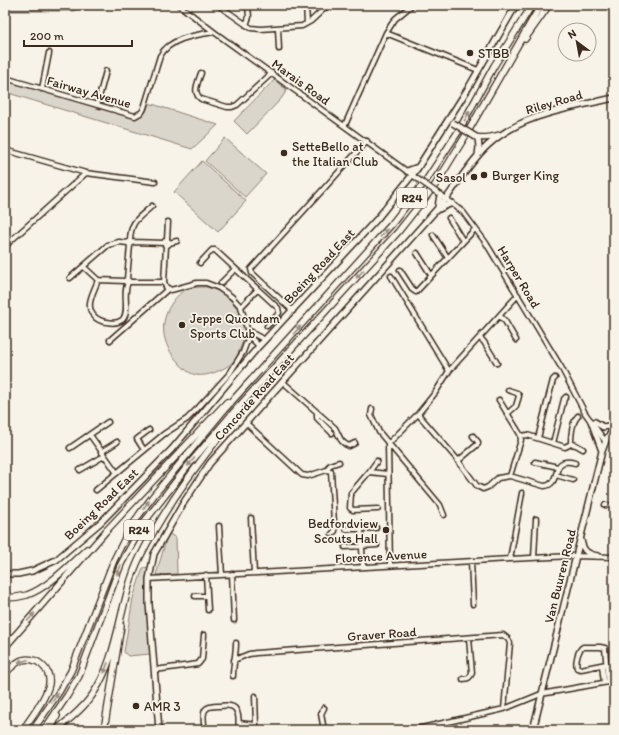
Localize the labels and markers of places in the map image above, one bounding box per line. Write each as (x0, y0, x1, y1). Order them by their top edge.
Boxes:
place label: STBB (478, 46, 510, 61)
marker: STBB (465, 48, 475, 58)
place label: SetteBello at the Italian Club (292, 139, 379, 169)
marker: SetteBello at the Italian Club (279, 148, 289, 158)
place label: Burger King (492, 168, 560, 183)
place label: Sasol (436, 170, 466, 185)
marker: Burger King (479, 170, 489, 180)
marker: Sasol (469, 172, 479, 182)
place label: Jeppe Quondam Sports Club (190, 311, 280, 341)
marker: Jeppe Quondam Sports Club (177, 320, 187, 330)
place label: Bedfordview Scouts Hall (308, 516, 378, 546)
marker: Bedfordview Scouts Hall (381, 525, 391, 535)
place label: AMR 3 (144, 699, 181, 714)
marker: AMR 3 (131, 701, 141, 711)

